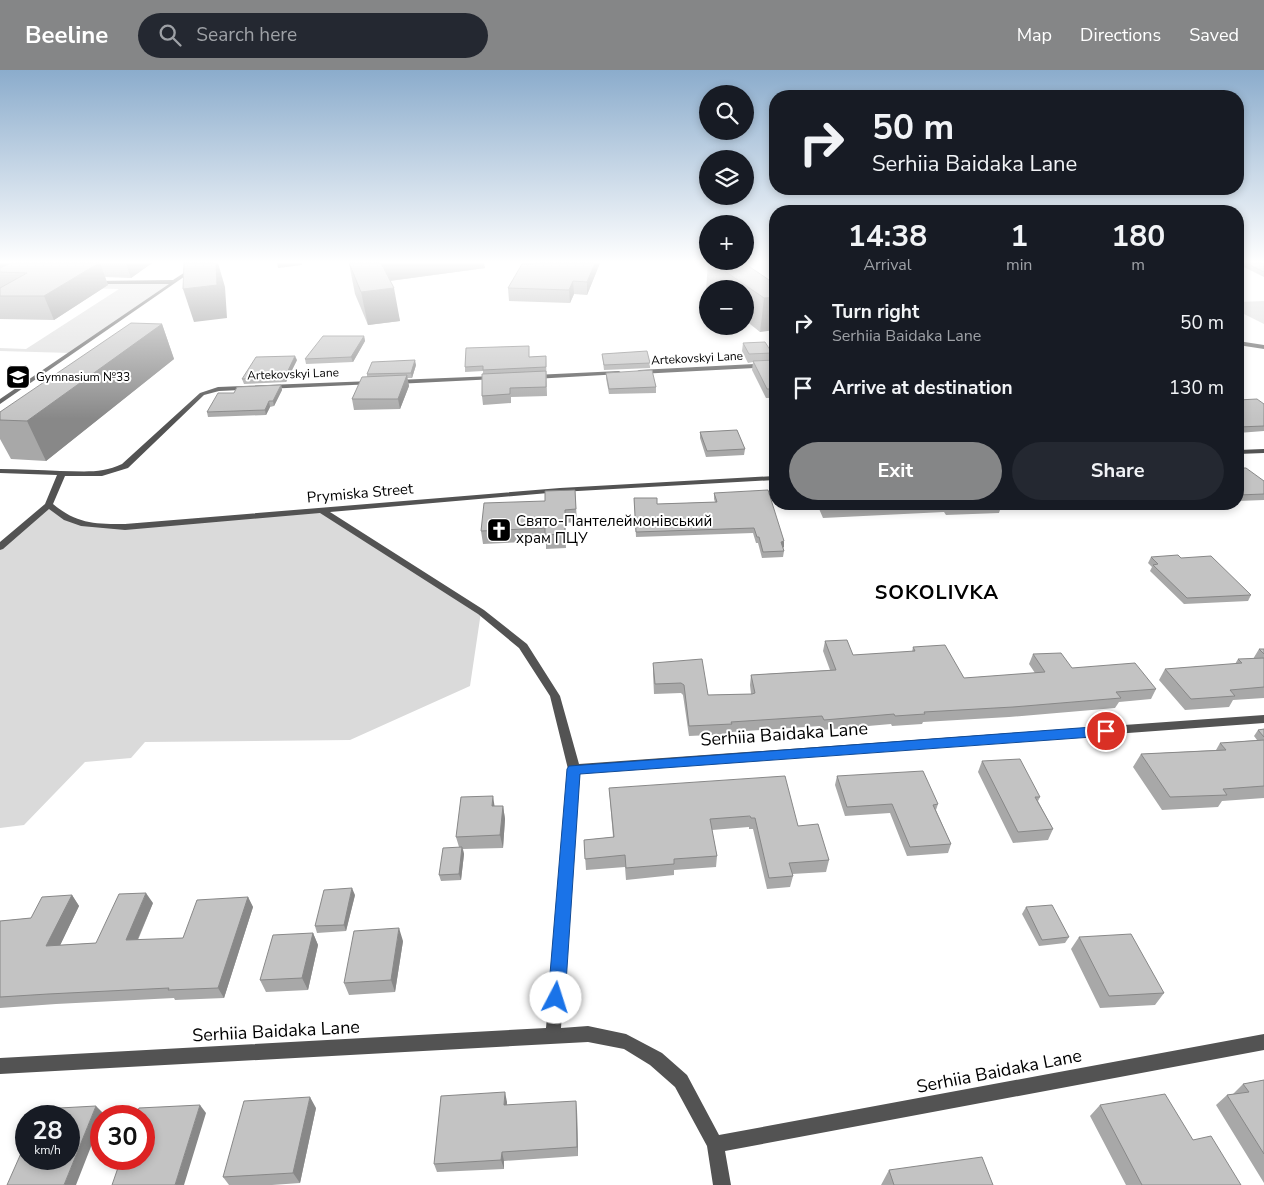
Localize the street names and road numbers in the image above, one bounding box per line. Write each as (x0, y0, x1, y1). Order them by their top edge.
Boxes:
street label: Artekovskyi Lane (651, 348, 743, 368)
street label: Artekovskyi Lane (247, 364, 339, 384)
street label: Prymiska Street (306, 478, 415, 508)
street label: Serhiia Baidaka Lane (699, 716, 869, 752)
street label: Serhiia Baidaka Lane (192, 1015, 360, 1047)
street label: Serhiia Baidaka Lane (914, 1043, 1084, 1099)

